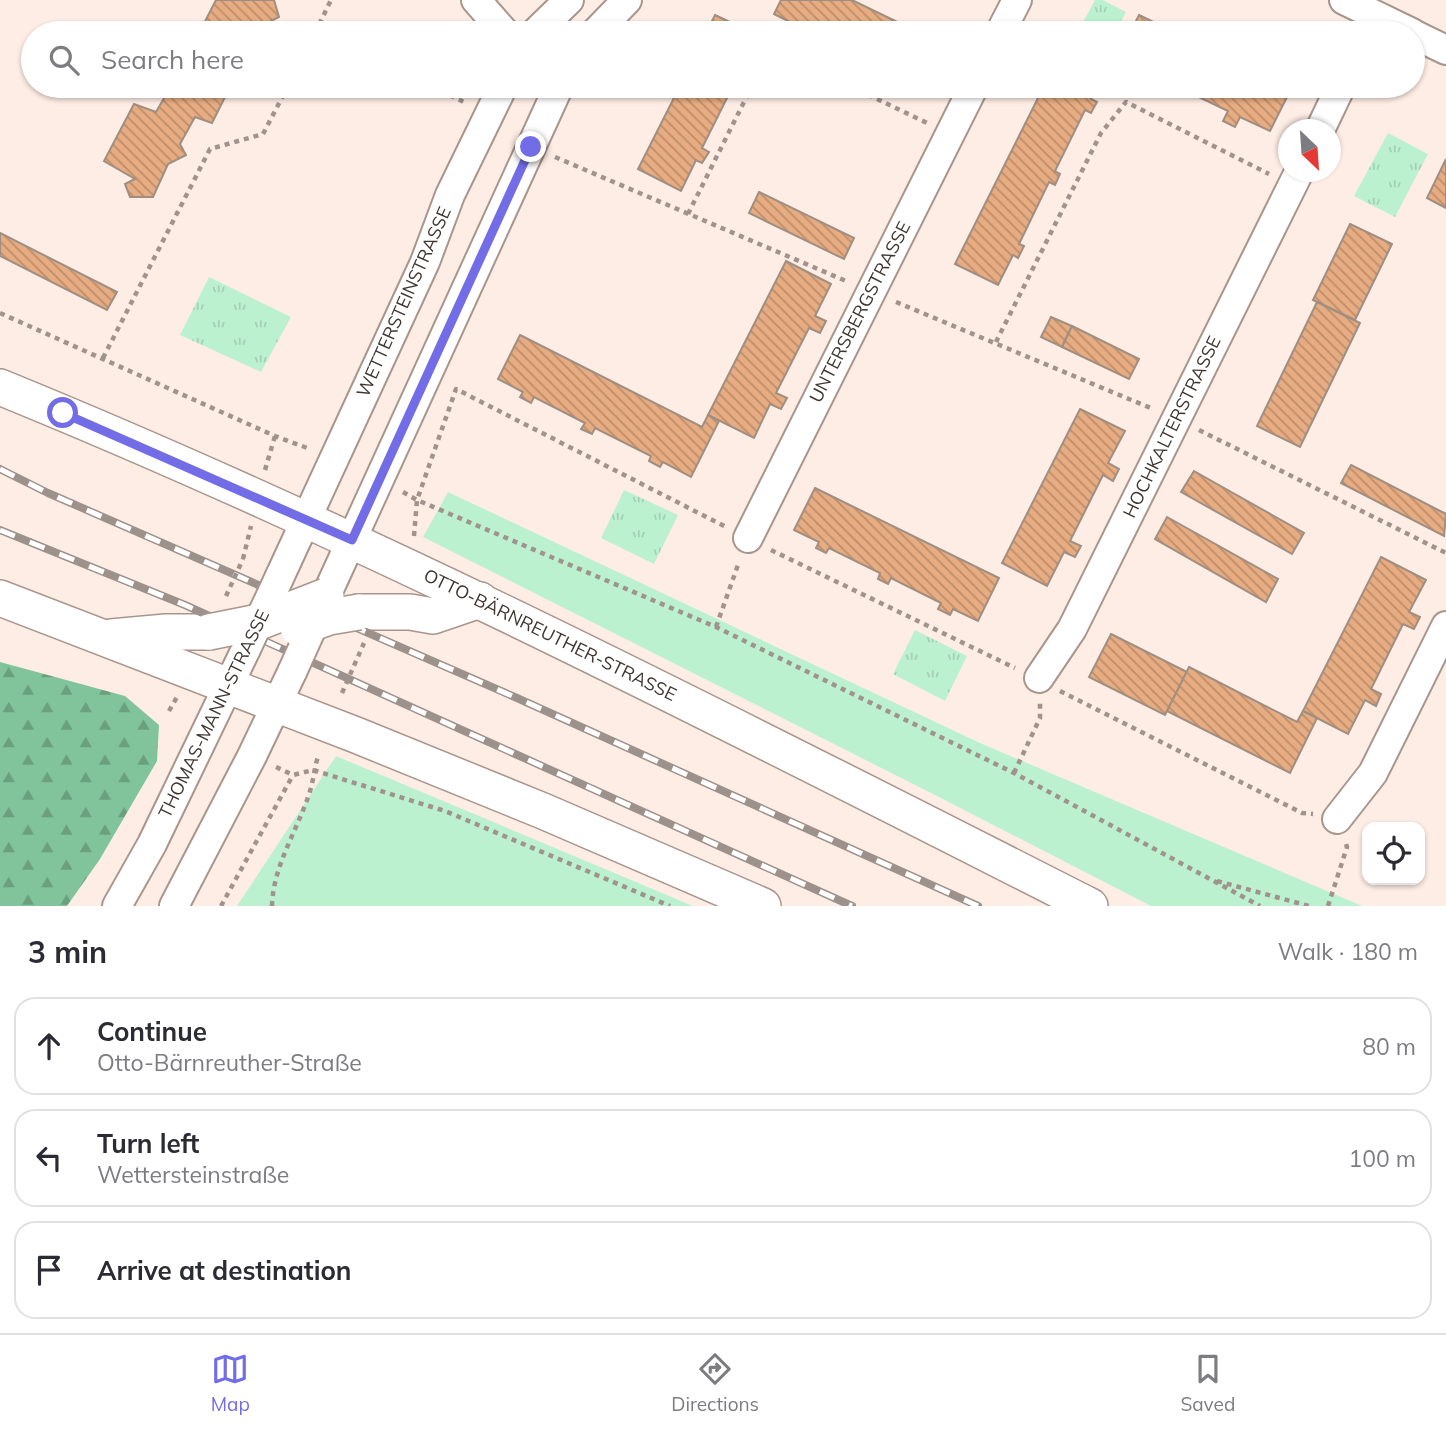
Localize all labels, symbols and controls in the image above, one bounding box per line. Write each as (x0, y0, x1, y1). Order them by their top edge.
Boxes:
search box (21, 21, 1425, 98)
icon: search (45, 41, 83, 79)
text: Search here (101, 43, 244, 76)
north arrow (1278, 119, 1341, 182)
route end (515, 131, 546, 162)
street label: WETTERSTEINSTRASSE (351, 203, 456, 401)
street label: UNTERSBERGSTRASSE (804, 217, 915, 406)
street label: HOCHKALTERSTRASSE (1117, 332, 1226, 521)
route start (47, 397, 78, 428)
street label: OTTO-BÄRNREUTHER-STRASSE (420, 563, 680, 706)
street label: THOMAS-MANN-STRASSE (153, 606, 274, 822)
map controls (1362, 822, 1425, 885)
button: locate (1362, 822, 1425, 885)
text: 3 min (28, 933, 107, 971)
text: Walk · 180 m (1278, 937, 1418, 966)
text: Continue (97, 1015, 207, 1048)
icon: ahead (30, 1027, 68, 1065)
text: 80 m (1362, 1032, 1416, 1061)
text: Otto-Bärnreuther-Straße (97, 1048, 362, 1077)
text: Turn left (97, 1127, 199, 1160)
icon: left (30, 1139, 68, 1177)
text: 100 m (1348, 1144, 1416, 1173)
text: Wettersteinstraße (97, 1160, 289, 1189)
icon: arrive (30, 1251, 68, 1289)
text: Arrive at destination (97, 1254, 352, 1287)
tab: Map (211, 1350, 250, 1416)
tab: Directions (671, 1350, 759, 1416)
tab: Saved (1180, 1350, 1235, 1416)

